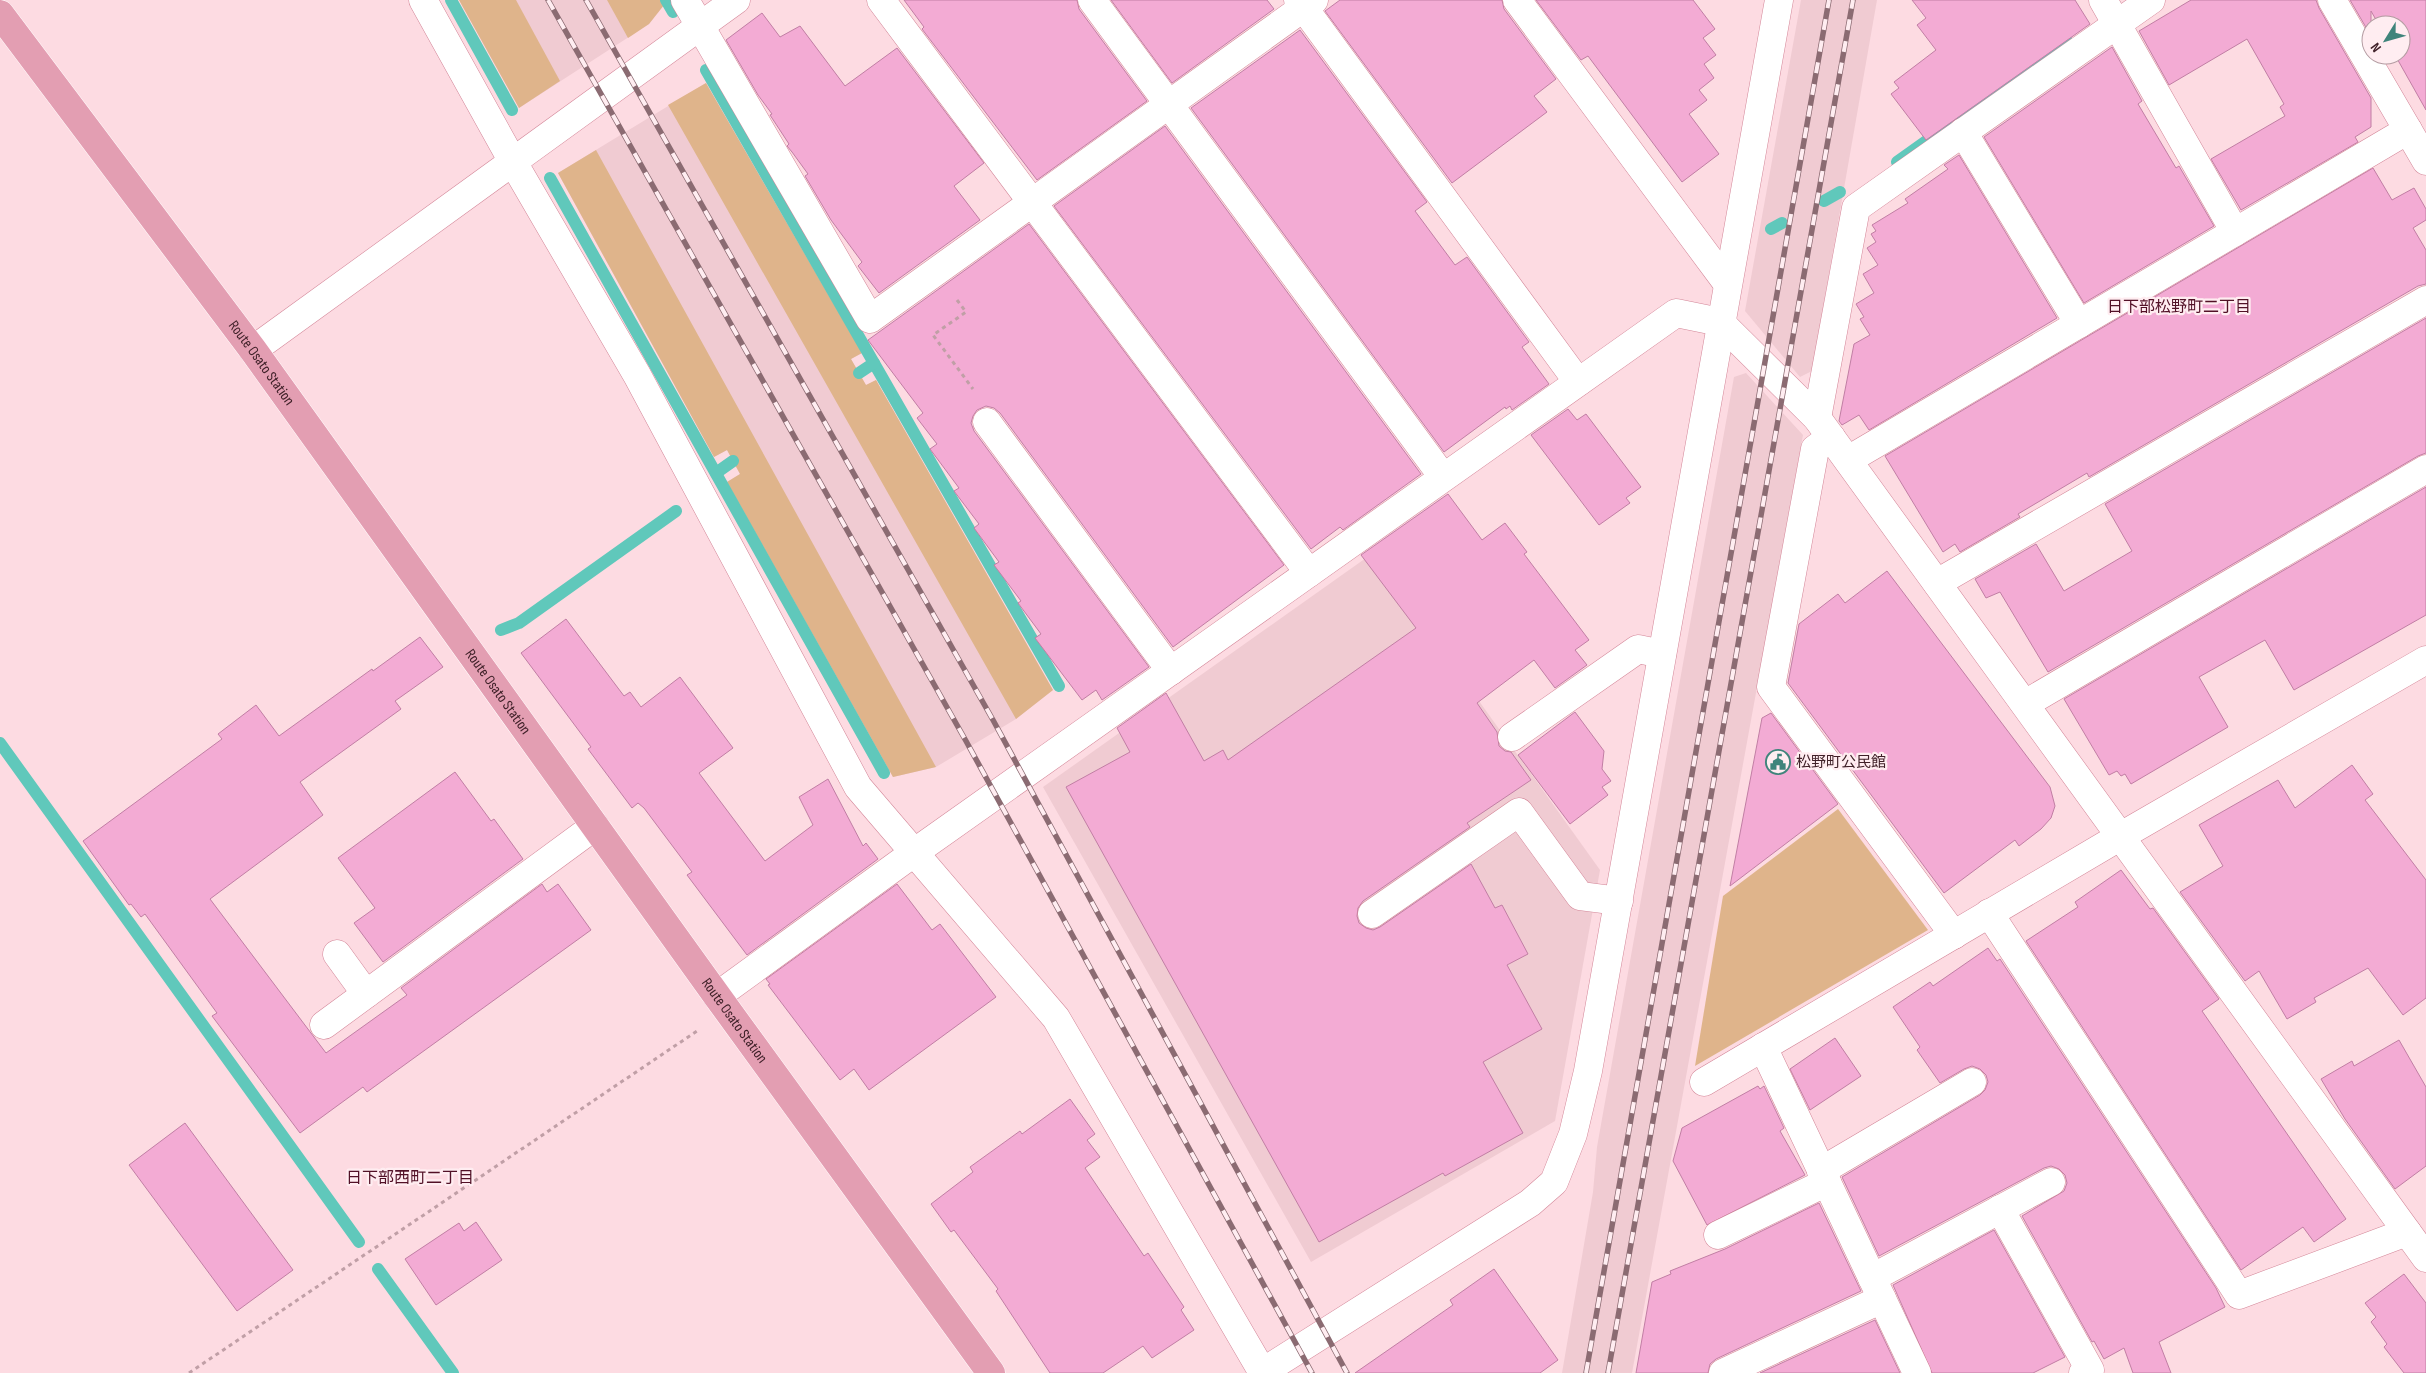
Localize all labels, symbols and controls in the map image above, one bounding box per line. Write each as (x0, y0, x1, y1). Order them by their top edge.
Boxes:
north arrow (2361, 15, 2411, 65)
text: N (2367, 39, 2385, 56)
district label: 日下部松野町二丁目 (2107, 298, 2251, 317)
street label: Route Osato Station (224, 316, 299, 409)
street label: Route Osato Station (461, 645, 535, 738)
public building icon: 松野町公民館 (1765, 749, 1791, 775)
place label: 松野町公民館 (1796, 753, 1886, 772)
street label: Route Osato Station (697, 974, 772, 1067)
district label: 日下部西町二丁目 (346, 1169, 474, 1188)

